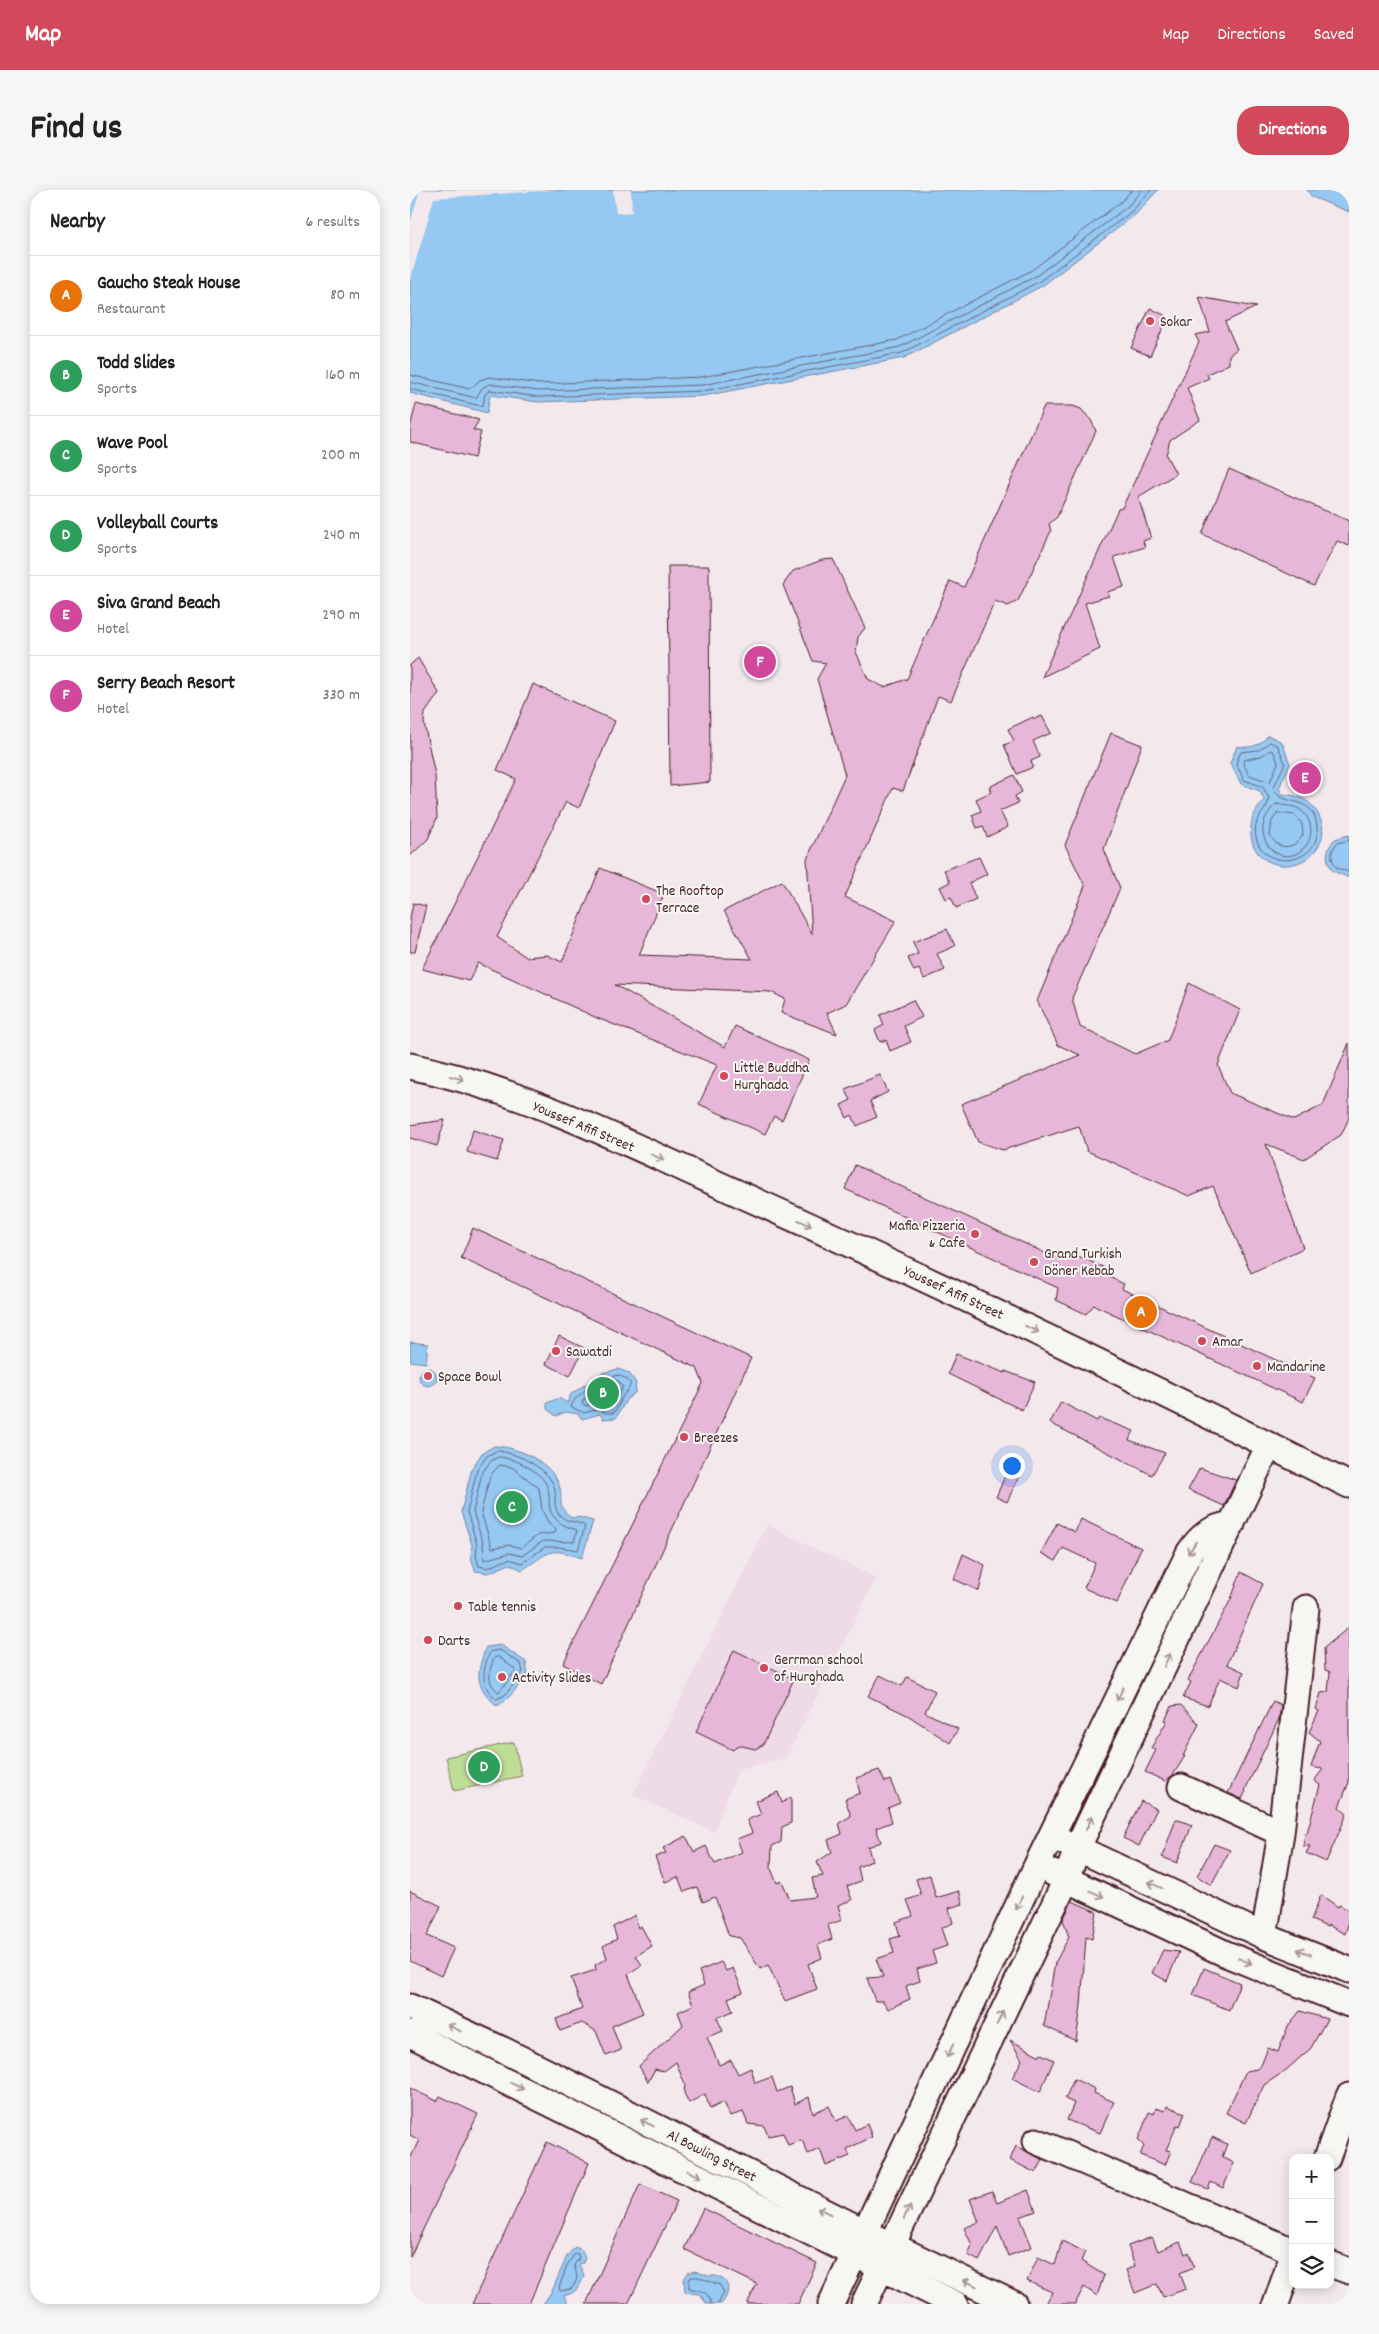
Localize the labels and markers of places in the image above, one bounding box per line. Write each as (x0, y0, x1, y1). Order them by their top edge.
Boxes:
place label: Sokar (1160, 312, 1192, 334)
marker: Sokar (1144, 315, 1156, 327)
pin: F (744, 643, 776, 681)
pin: E (1289, 759, 1321, 797)
place label: The Rooftop Terrace (656, 881, 724, 920)
marker: The Rooftop Terrace (640, 893, 652, 905)
place label: Little Buddha Hurghada (734, 1058, 810, 1097)
marker: Little Buddha Hurghada (718, 1070, 730, 1082)
place label: Mafia Pizzeria & Cafe (889, 1216, 966, 1255)
marker: Mafia Pizzeria & Cafe (969, 1228, 981, 1240)
place label: Grand Turkish Döner Kebab (1044, 1244, 1122, 1283)
marker: Grand Turkish Döner Kebab (1028, 1256, 1040, 1268)
pin: A (1125, 1293, 1157, 1331)
place label: Amar (1212, 1332, 1244, 1354)
marker: Amar (1196, 1335, 1208, 1347)
place label: Sawatdi (566, 1342, 612, 1364)
marker: Sawatdi (550, 1345, 562, 1357)
place label: Mandarine (1267, 1357, 1326, 1379)
marker: Mandarine (1251, 1360, 1263, 1372)
place label: Space Bowl (438, 1367, 502, 1389)
marker: Space Bowl (422, 1370, 434, 1382)
pin: B (587, 1374, 619, 1412)
place label: Breezes (694, 1428, 739, 1450)
marker: Breezes (678, 1431, 690, 1443)
pin: C (496, 1488, 528, 1526)
place label: Table tennis (468, 1597, 536, 1619)
marker: Table tennis (452, 1600, 464, 1612)
place label: Darts (438, 1631, 470, 1653)
marker: Darts (422, 1634, 434, 1646)
place label: Gerrman school of Hurghada (774, 1650, 864, 1689)
marker: Gerrman school of Hurghada (758, 1662, 770, 1674)
place label: Activity Slides (512, 1668, 591, 1690)
marker: Activity Slides (496, 1671, 508, 1683)
pin: D (468, 1748, 500, 1786)

